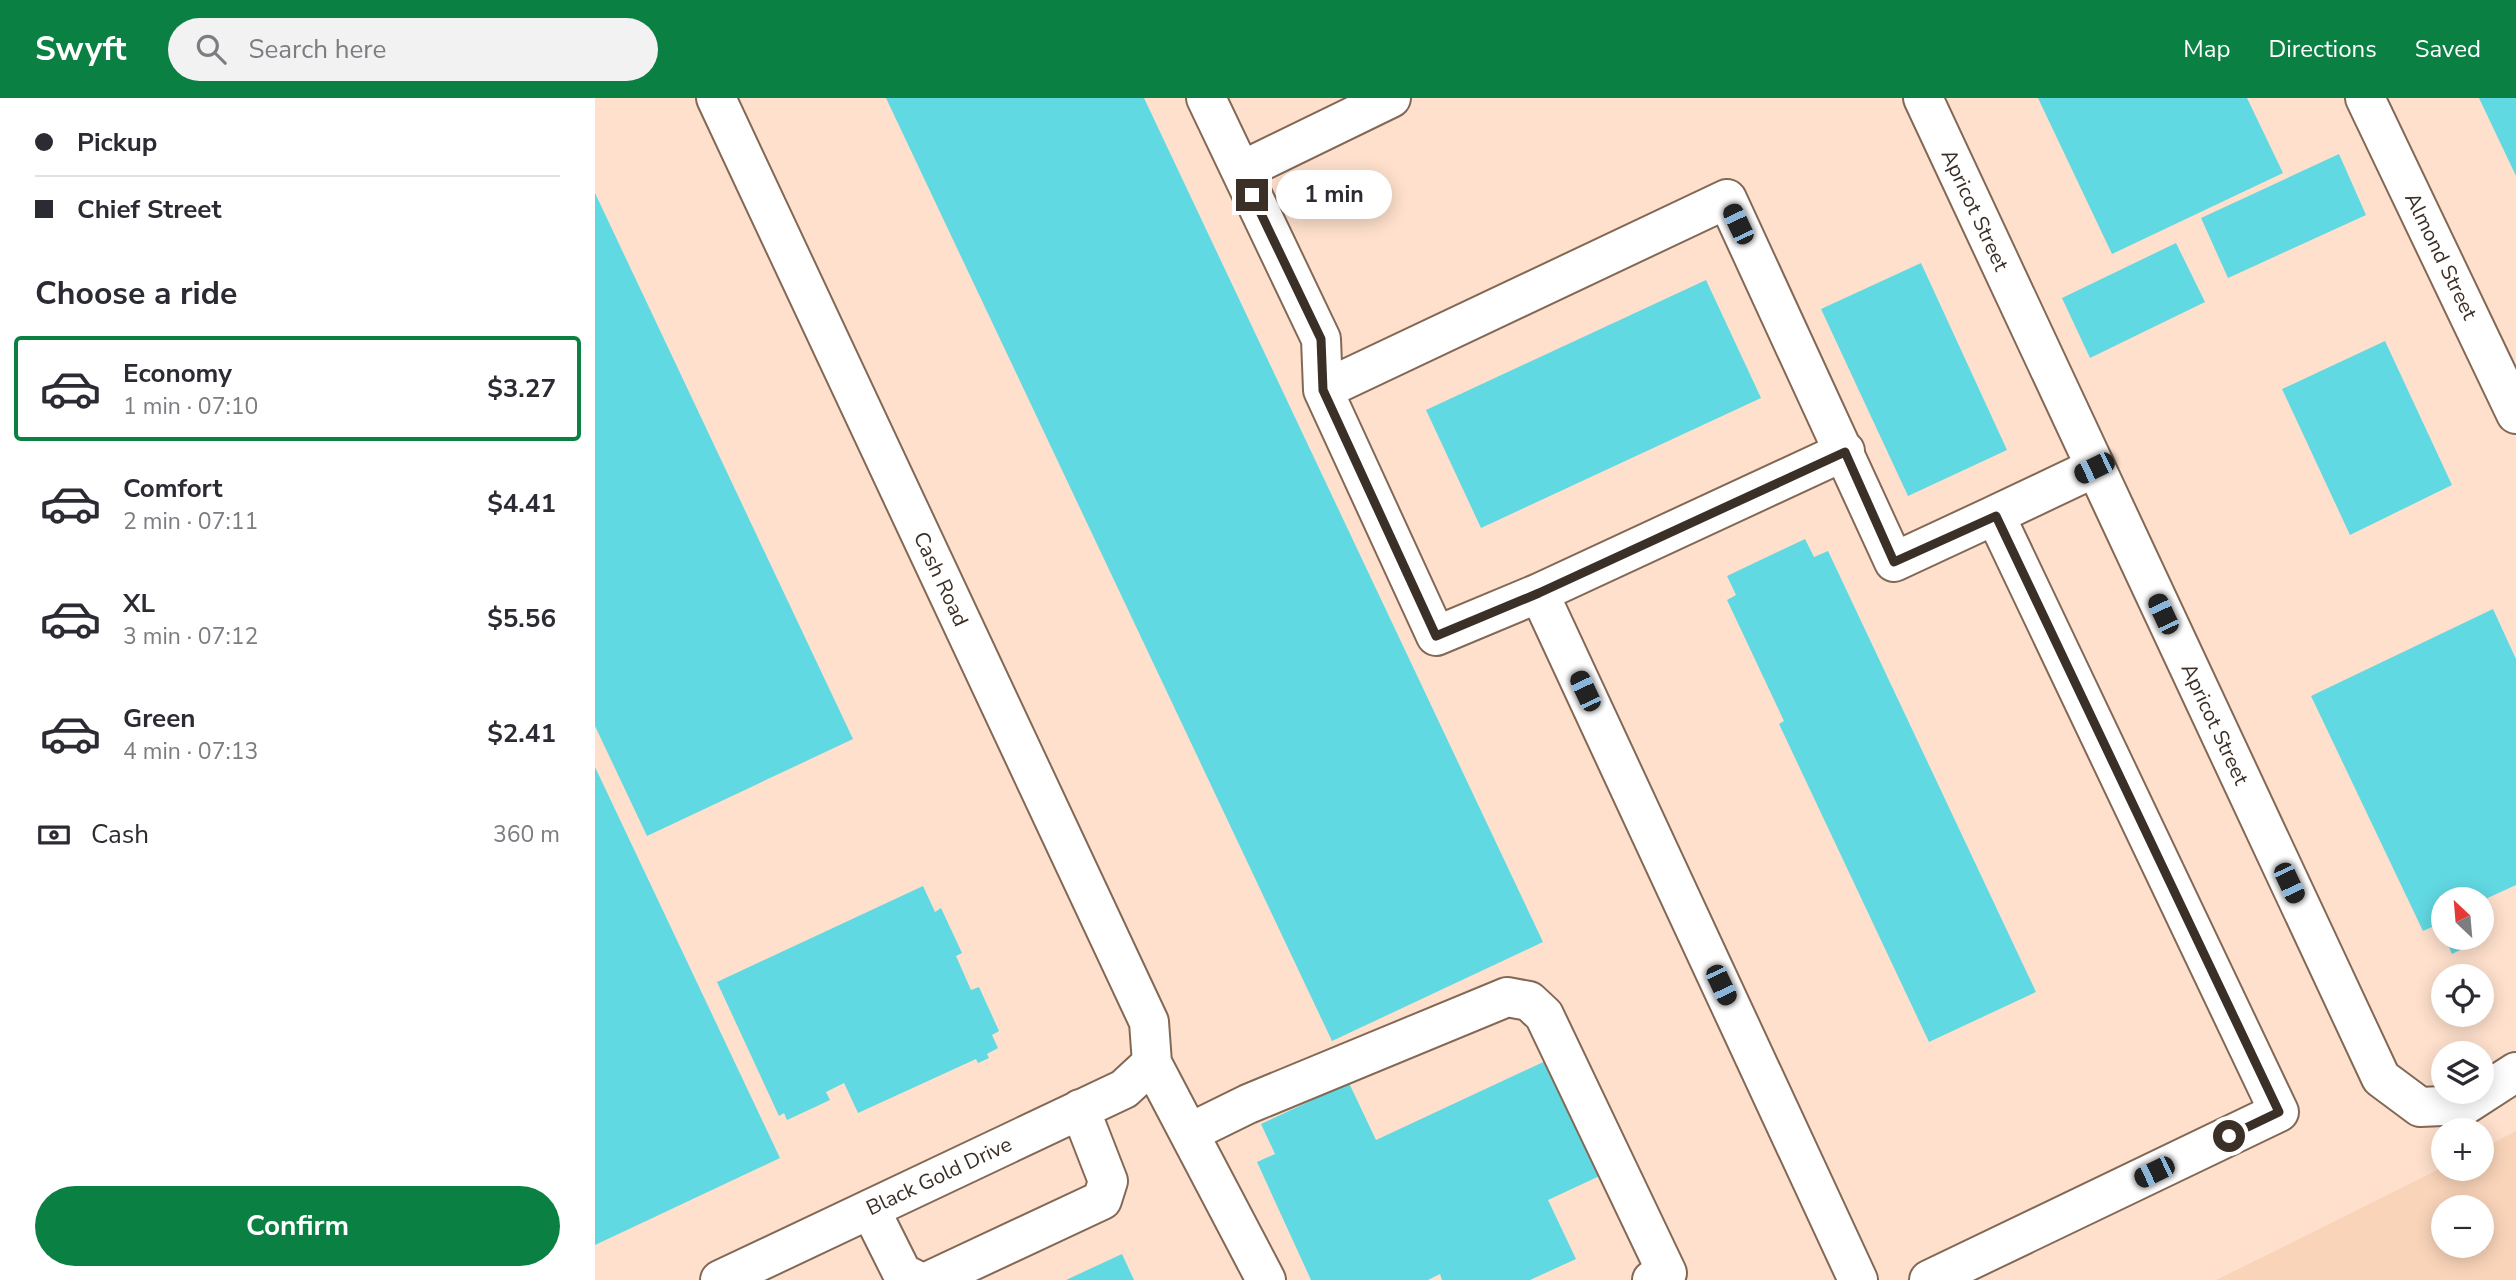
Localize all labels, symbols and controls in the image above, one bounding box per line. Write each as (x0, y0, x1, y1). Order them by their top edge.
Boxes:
search box (168, 18, 658, 81)
text: Swyft (35, 27, 126, 72)
icon: search (192, 30, 230, 68)
text: Search here (248, 32, 386, 67)
text: Map (2183, 33, 2230, 65)
text: Directions (2268, 33, 2377, 65)
text: Saved (2415, 33, 2481, 65)
text: Pickup (77, 125, 157, 160)
street label: Apricot Street (1935, 145, 2016, 276)
callout: 1 min (1277, 170, 1392, 220)
route end (1236, 179, 1268, 211)
text: 1 min (1304, 179, 1364, 210)
street label: Almond Street (2398, 188, 2484, 325)
text: Chief Street (77, 192, 221, 227)
car (1720, 201, 1757, 247)
text: Choose a ride (35, 272, 237, 315)
text: Economy (123, 356, 232, 391)
icon: car (39, 357, 102, 420)
text: $3.27 (487, 371, 556, 406)
text: 1 min · 07:10 (123, 391, 258, 422)
car (2071, 449, 2118, 487)
text: Comfort (123, 471, 223, 506)
icon: car (39, 472, 102, 535)
text: $4.41 (487, 486, 556, 521)
text: 2 min · 07:11 (123, 506, 258, 537)
street label: Cash Road (907, 527, 975, 631)
text: XL (123, 586, 155, 621)
icon: car (39, 587, 102, 650)
car (2145, 591, 2182, 637)
text: $5.56 (487, 601, 556, 636)
text: 3 min · 07:12 (123, 621, 258, 652)
street label: Apricot Street (2175, 659, 2256, 790)
car (1567, 668, 1604, 714)
text: Green (123, 701, 196, 736)
icon: car (39, 702, 102, 765)
text: $2.41 (487, 716, 556, 751)
text: 4 min · 07:13 (123, 736, 258, 767)
icon: cash (35, 816, 73, 854)
text: Cash (91, 817, 149, 852)
text: 360 m (493, 819, 560, 850)
car (2271, 860, 2308, 906)
north arrow (2431, 887, 2494, 950)
map controls (2431, 887, 2494, 1258)
car (1703, 962, 1740, 1008)
button: locate (2431, 964, 2494, 1027)
button: layers (2431, 1041, 2494, 1104)
button: + (2431, 1118, 2494, 1181)
route start (2213, 1120, 2245, 1152)
street label: Black Gold Drive (862, 1130, 1016, 1222)
car (2131, 1153, 2178, 1191)
button: Confirm (35, 1186, 560, 1266)
button: − (2431, 1195, 2494, 1258)

